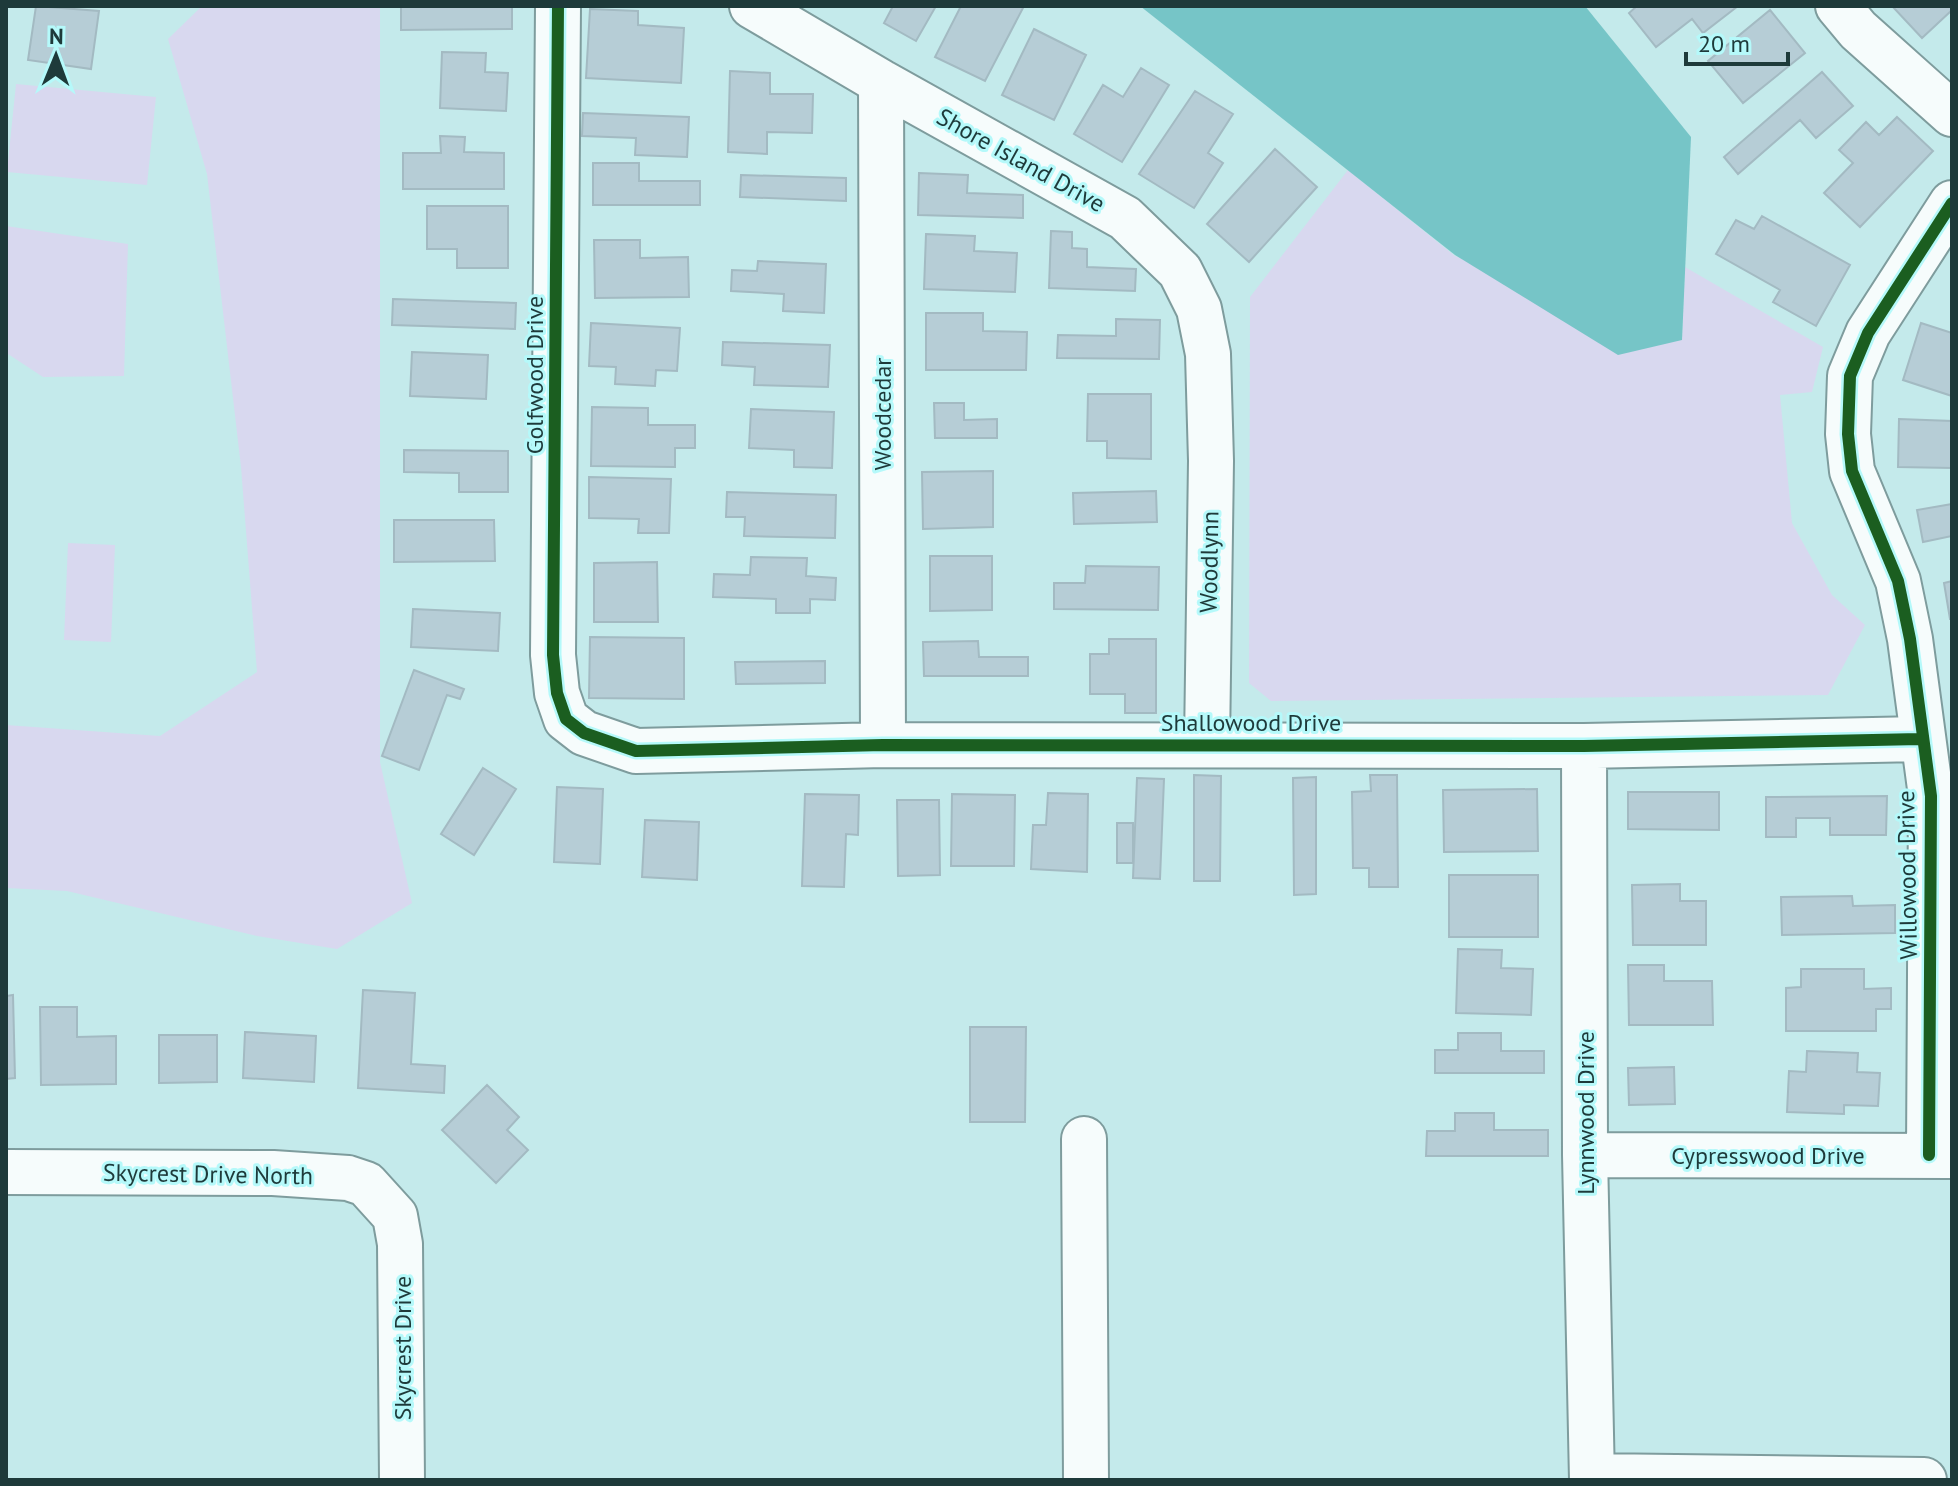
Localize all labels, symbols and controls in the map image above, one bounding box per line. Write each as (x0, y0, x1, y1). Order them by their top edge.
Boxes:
north arrow (16, 16, 96, 96)
scale bar (1686, 16, 1788, 66)
text: N (49, 22, 64, 50)
text: 20 m (1698, 28, 1750, 59)
street label: Shore Island Drive (931, 101, 1111, 219)
street label: Golfwood Drive (519, 296, 550, 454)
street label: Woodcedar (867, 358, 898, 470)
street label: Woodlynn (1193, 511, 1225, 613)
street label: Shallowood Drive (1161, 707, 1341, 738)
street label: Willowood Drive (1890, 790, 1924, 960)
street label: Lynnwood Drive (1570, 1031, 1601, 1195)
street label: Cypresswood Drive (1671, 1140, 1865, 1171)
street label: Skycrest Drive North (103, 1157, 313, 1191)
street label: Skycrest Drive (387, 1276, 418, 1420)

